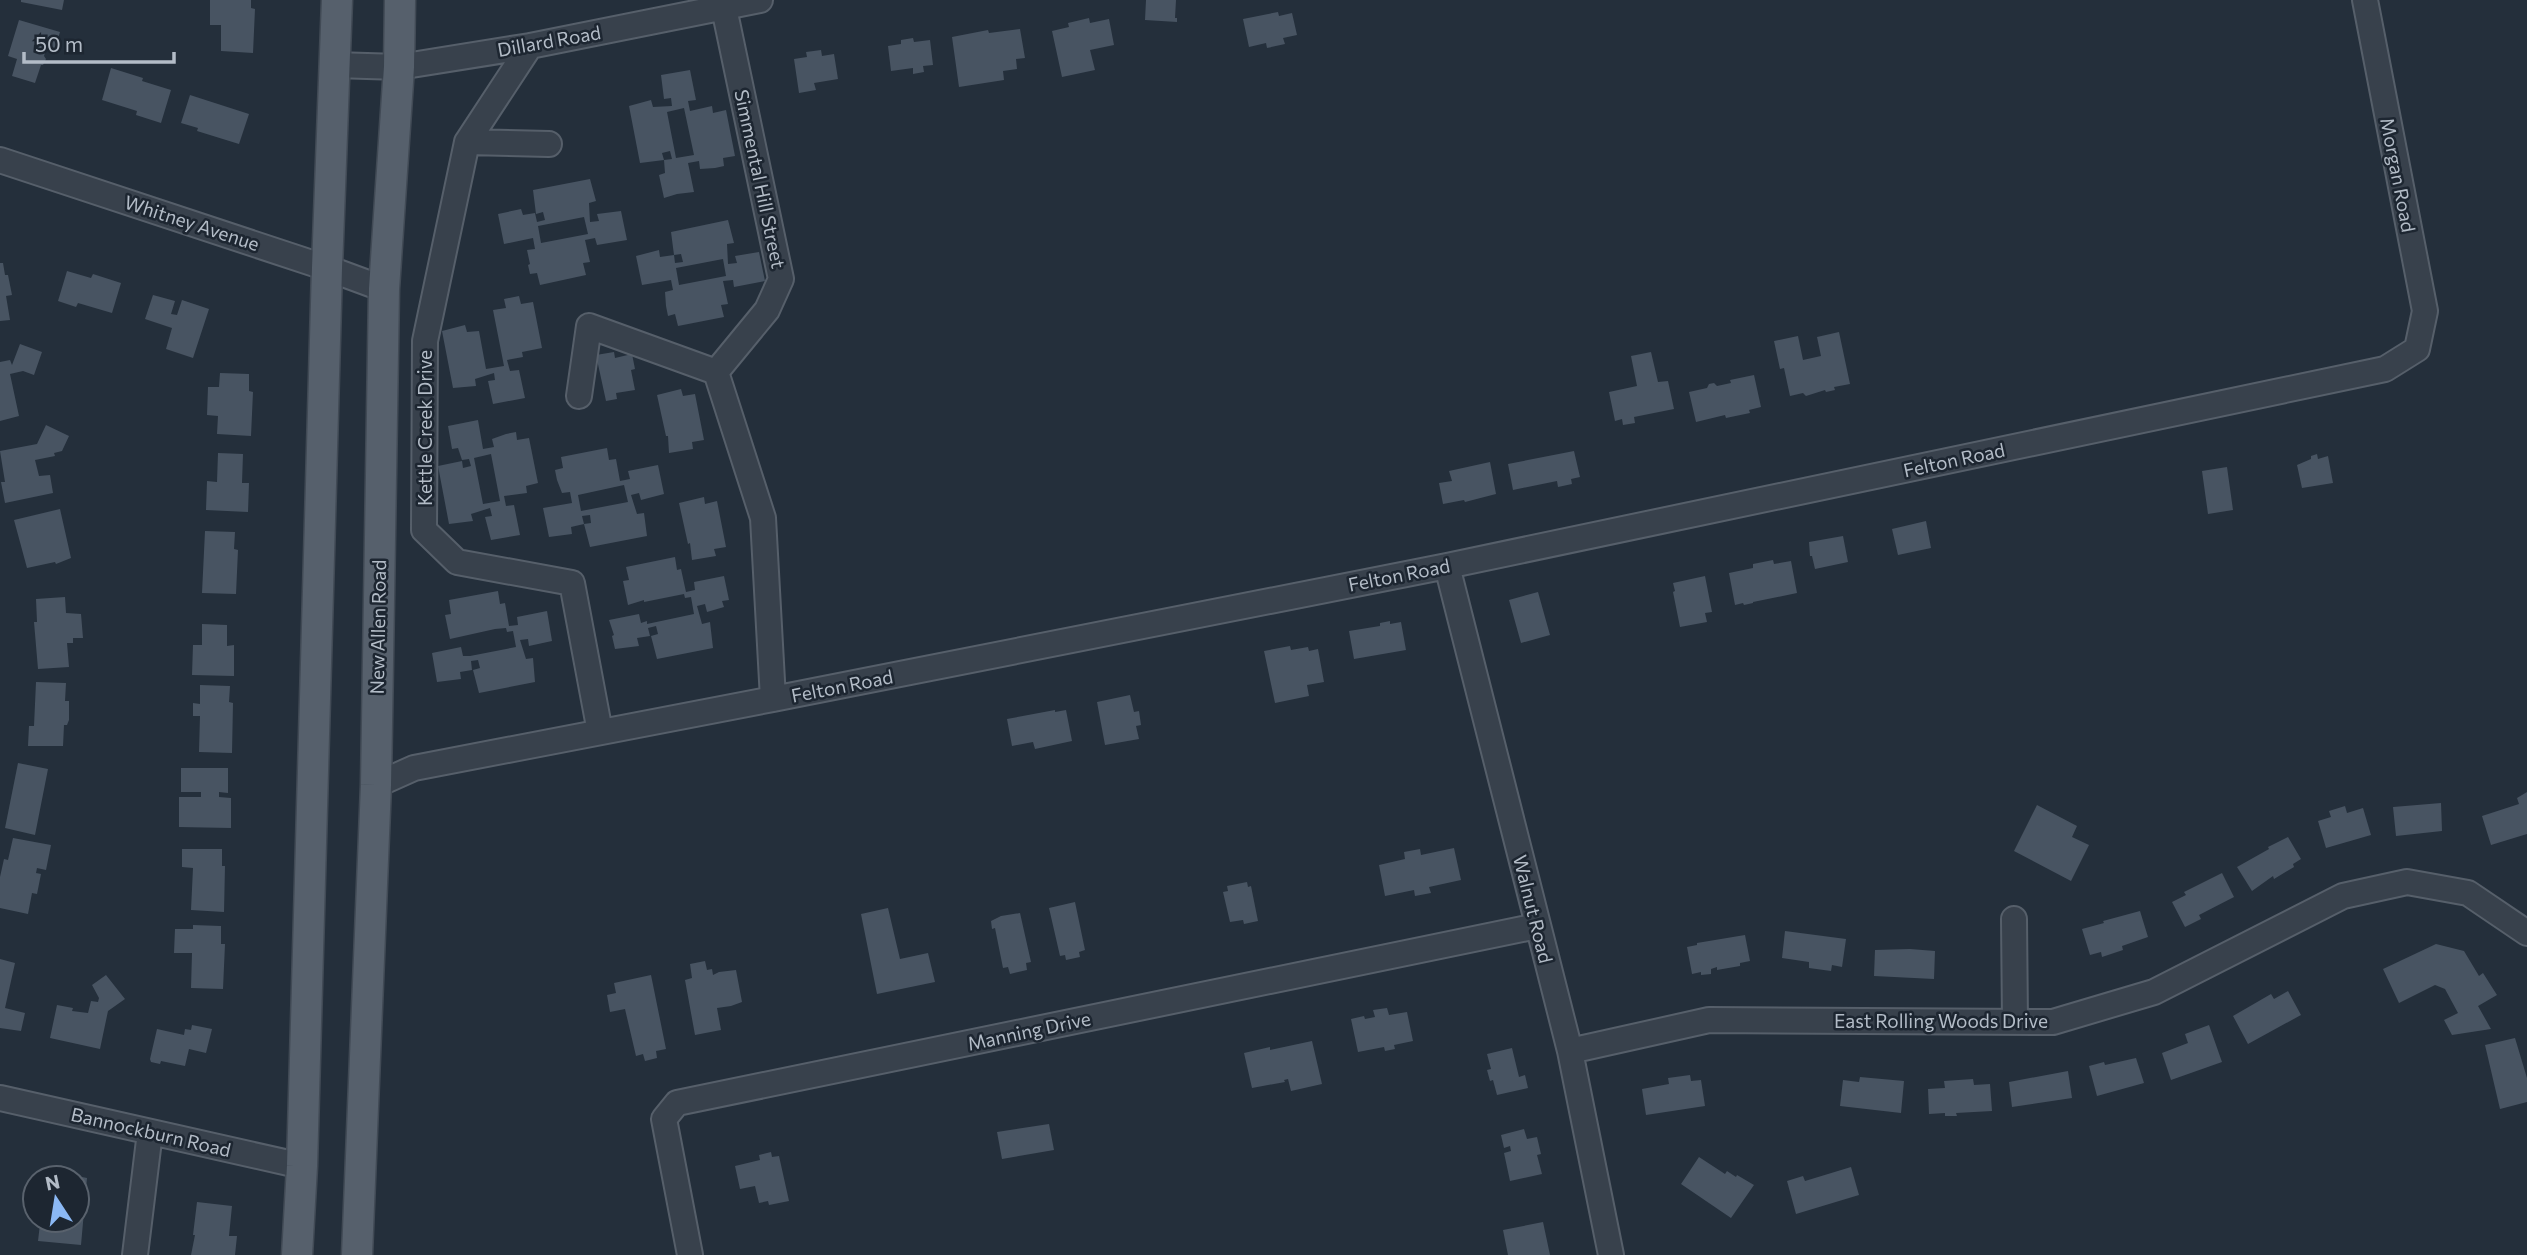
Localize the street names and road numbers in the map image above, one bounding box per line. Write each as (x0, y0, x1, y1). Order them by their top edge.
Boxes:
street label: Dillard Road (495, 20, 602, 61)
street label: Simmental Hill Street (730, 87, 791, 271)
street label: Morgan Road (2376, 116, 2421, 234)
street label: Whitney Avenue (122, 190, 262, 255)
street label: Kettle Creek Drive (413, 350, 436, 506)
street label: Felton Road (1901, 438, 2007, 481)
street label: Felton Road (1346, 553, 1452, 596)
street label: New Allen Road (365, 559, 390, 695)
street label: Felton Road (789, 664, 895, 707)
street label: Walnut Road (1509, 853, 1558, 965)
street label: Manning Drive (965, 1006, 1093, 1055)
street label: East Rolling Woods Drive (1834, 1009, 2048, 1032)
street label: Bannockburn Road (69, 1102, 233, 1161)

